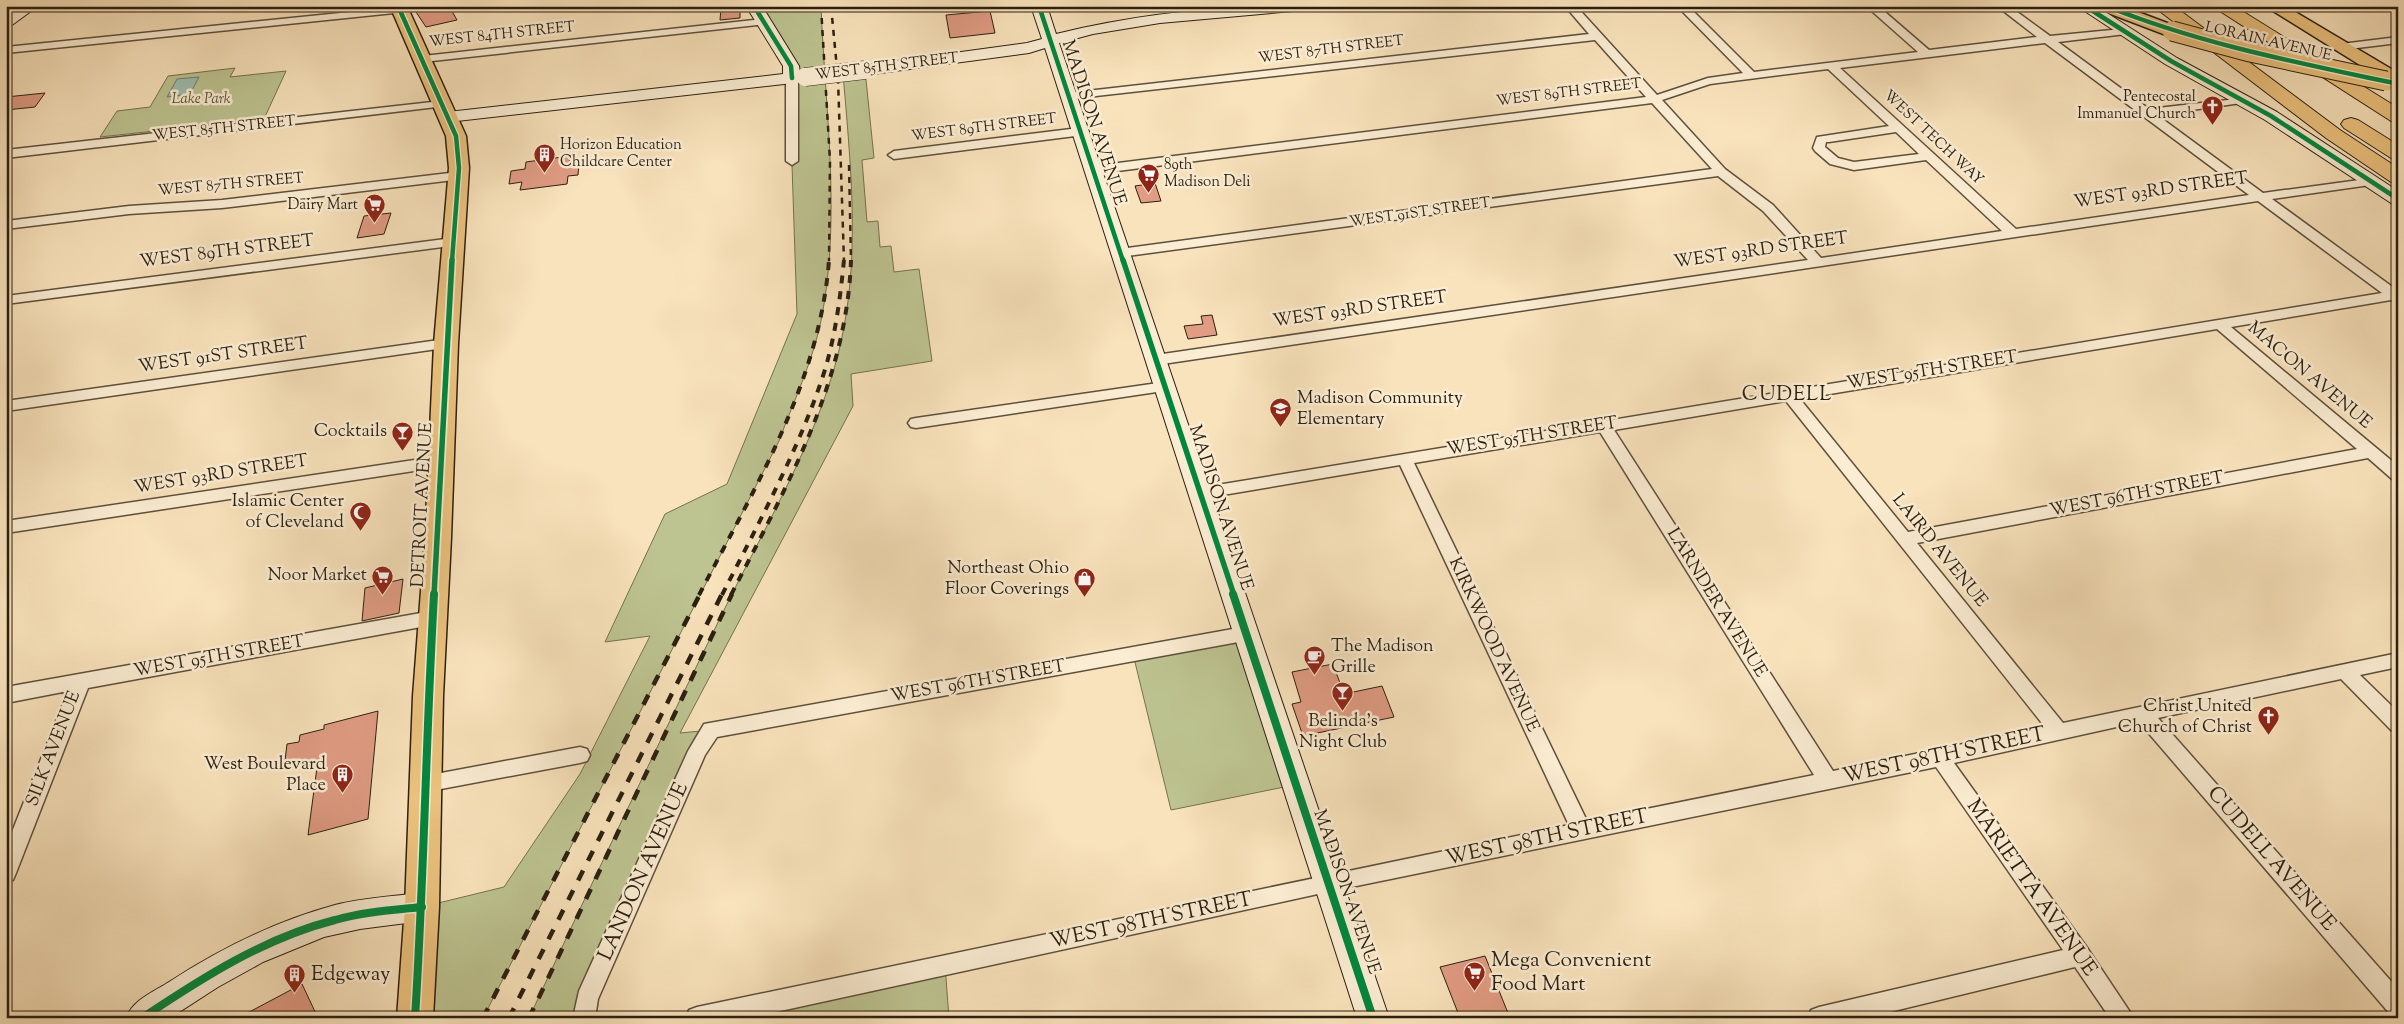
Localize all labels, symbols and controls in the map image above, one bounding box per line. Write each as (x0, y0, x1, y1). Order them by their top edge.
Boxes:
street label: WEST 84TH STREET (428, 17, 576, 53)
street label: LORAIN AVENUE (2203, 17, 2333, 67)
street label: WEST 87TH STREET (1257, 31, 1405, 69)
street label: MADISON AVENUE (1054, 37, 1132, 209)
street label: WEST 85TH STREET (814, 48, 960, 86)
street label: WEST 89TH STREET (1495, 74, 1643, 112)
street label: WEST TECH WAY (1878, 86, 1988, 190)
place label: Pentecostal Immanuel Church (2077, 87, 2196, 125)
park label: Lake Park (171, 89, 231, 110)
church icon: Pentecostal Immanuel Church (2200, 94, 2224, 125)
street label: WEST 89TH STREET (910, 109, 1058, 147)
street label: WEST 85TH STREET (151, 111, 297, 147)
place label: Horizon Education Childcare Center (560, 135, 682, 173)
building icon: Horizon Education Childcare Center (532, 142, 556, 173)
place label: 89th Madison Deli (1164, 155, 1251, 193)
supermarket icon: 89th Madison Deli (1136, 162, 1160, 193)
street label: WEST 93RD STREET (2072, 166, 2250, 216)
street label: WEST 87TH STREET (157, 168, 305, 202)
supermarket icon: Dairy Mart (362, 193, 386, 224)
street label: WEST 91ST STREET (1348, 193, 1492, 233)
place label: Dairy Mart (287, 195, 358, 216)
street label: WEST 93RD STREET (1672, 226, 1850, 276)
street label: WEST 89TH STREET (138, 228, 316, 276)
street label: WEST 93RD STREET (1271, 285, 1449, 335)
street label: MACON AVENUE (2241, 316, 2377, 436)
street label: WEST 91ST STREET (137, 331, 310, 381)
street label: WEST 95TH STREET (1845, 345, 2020, 397)
district label: CUDELL (1742, 381, 1832, 410)
place label: Madison Community Elementary (1297, 386, 1463, 433)
school or university icon: Madison Community Elementary (1269, 397, 1293, 428)
street label: WEST 95TH STREET (1445, 411, 1620, 463)
place label: Cocktails (314, 419, 387, 445)
bar icon: Cocktails (391, 420, 415, 451)
street label: DETROIT AVENUE (406, 422, 440, 588)
street label: MADISON AVENUE (1181, 422, 1259, 594)
street label: WEST 93RD STREET (132, 448, 310, 502)
street label: WEST 96TH STREET (2048, 465, 2227, 525)
place label: Islamic Center of Cleveland (232, 489, 344, 536)
street label: LAIRD AVENUE (1885, 489, 1993, 614)
mosque icon: Islamic Center of Cleveland (348, 500, 372, 531)
street label: LARNDER AVENUE (1659, 523, 1773, 683)
street label: KIRKWOOD AVENUE (1441, 553, 1545, 737)
place label: Northeast Ohio Floor Coverings (945, 556, 1069, 603)
place label: Noor Market (267, 563, 367, 589)
supermarket icon: Noor Market (371, 564, 395, 595)
shop icon: Northeast Ohio Floor Coverings (1073, 567, 1097, 598)
street label: WEST 95TH STREET (132, 629, 307, 685)
place label: The Madison Grille (1331, 634, 1434, 681)
cafe icon: The Madison Grille (1303, 645, 1327, 676)
street label: WEST 96TH STREET (888, 654, 1068, 710)
bar icon: Belinda's Night Club (1331, 680, 1355, 711)
street label: SILK AVENUE (20, 687, 88, 810)
place label: Christ United Church of Christ (2118, 694, 2252, 741)
church icon: Christ United Church of Christ (2256, 705, 2280, 736)
place label: Belinda's Night Club (1299, 709, 1387, 756)
street label: WEST 98TH STREET (1840, 720, 2048, 792)
place label: West Boulevard Place (203, 752, 326, 799)
building icon: West Boulevard Place (330, 763, 354, 794)
street label: LANDON AVENUE (591, 778, 697, 966)
street label: CUDELL AVENUE (2199, 780, 2343, 938)
street label: MARIETTA AVENUE (1958, 793, 2104, 983)
street label: WEST 98TH STREET (1443, 802, 1651, 874)
street label: MADISON AVENUE (1306, 806, 1386, 978)
street label: WEST 98TH STREET (1047, 885, 1255, 957)
place label: Mega Convenient Food Mart (1491, 946, 1651, 1000)
place label: Edgeway (311, 960, 391, 990)
supermarket icon: Mega Convenient Food Mart (1463, 961, 1487, 992)
building icon: Edgeway (283, 963, 307, 994)

